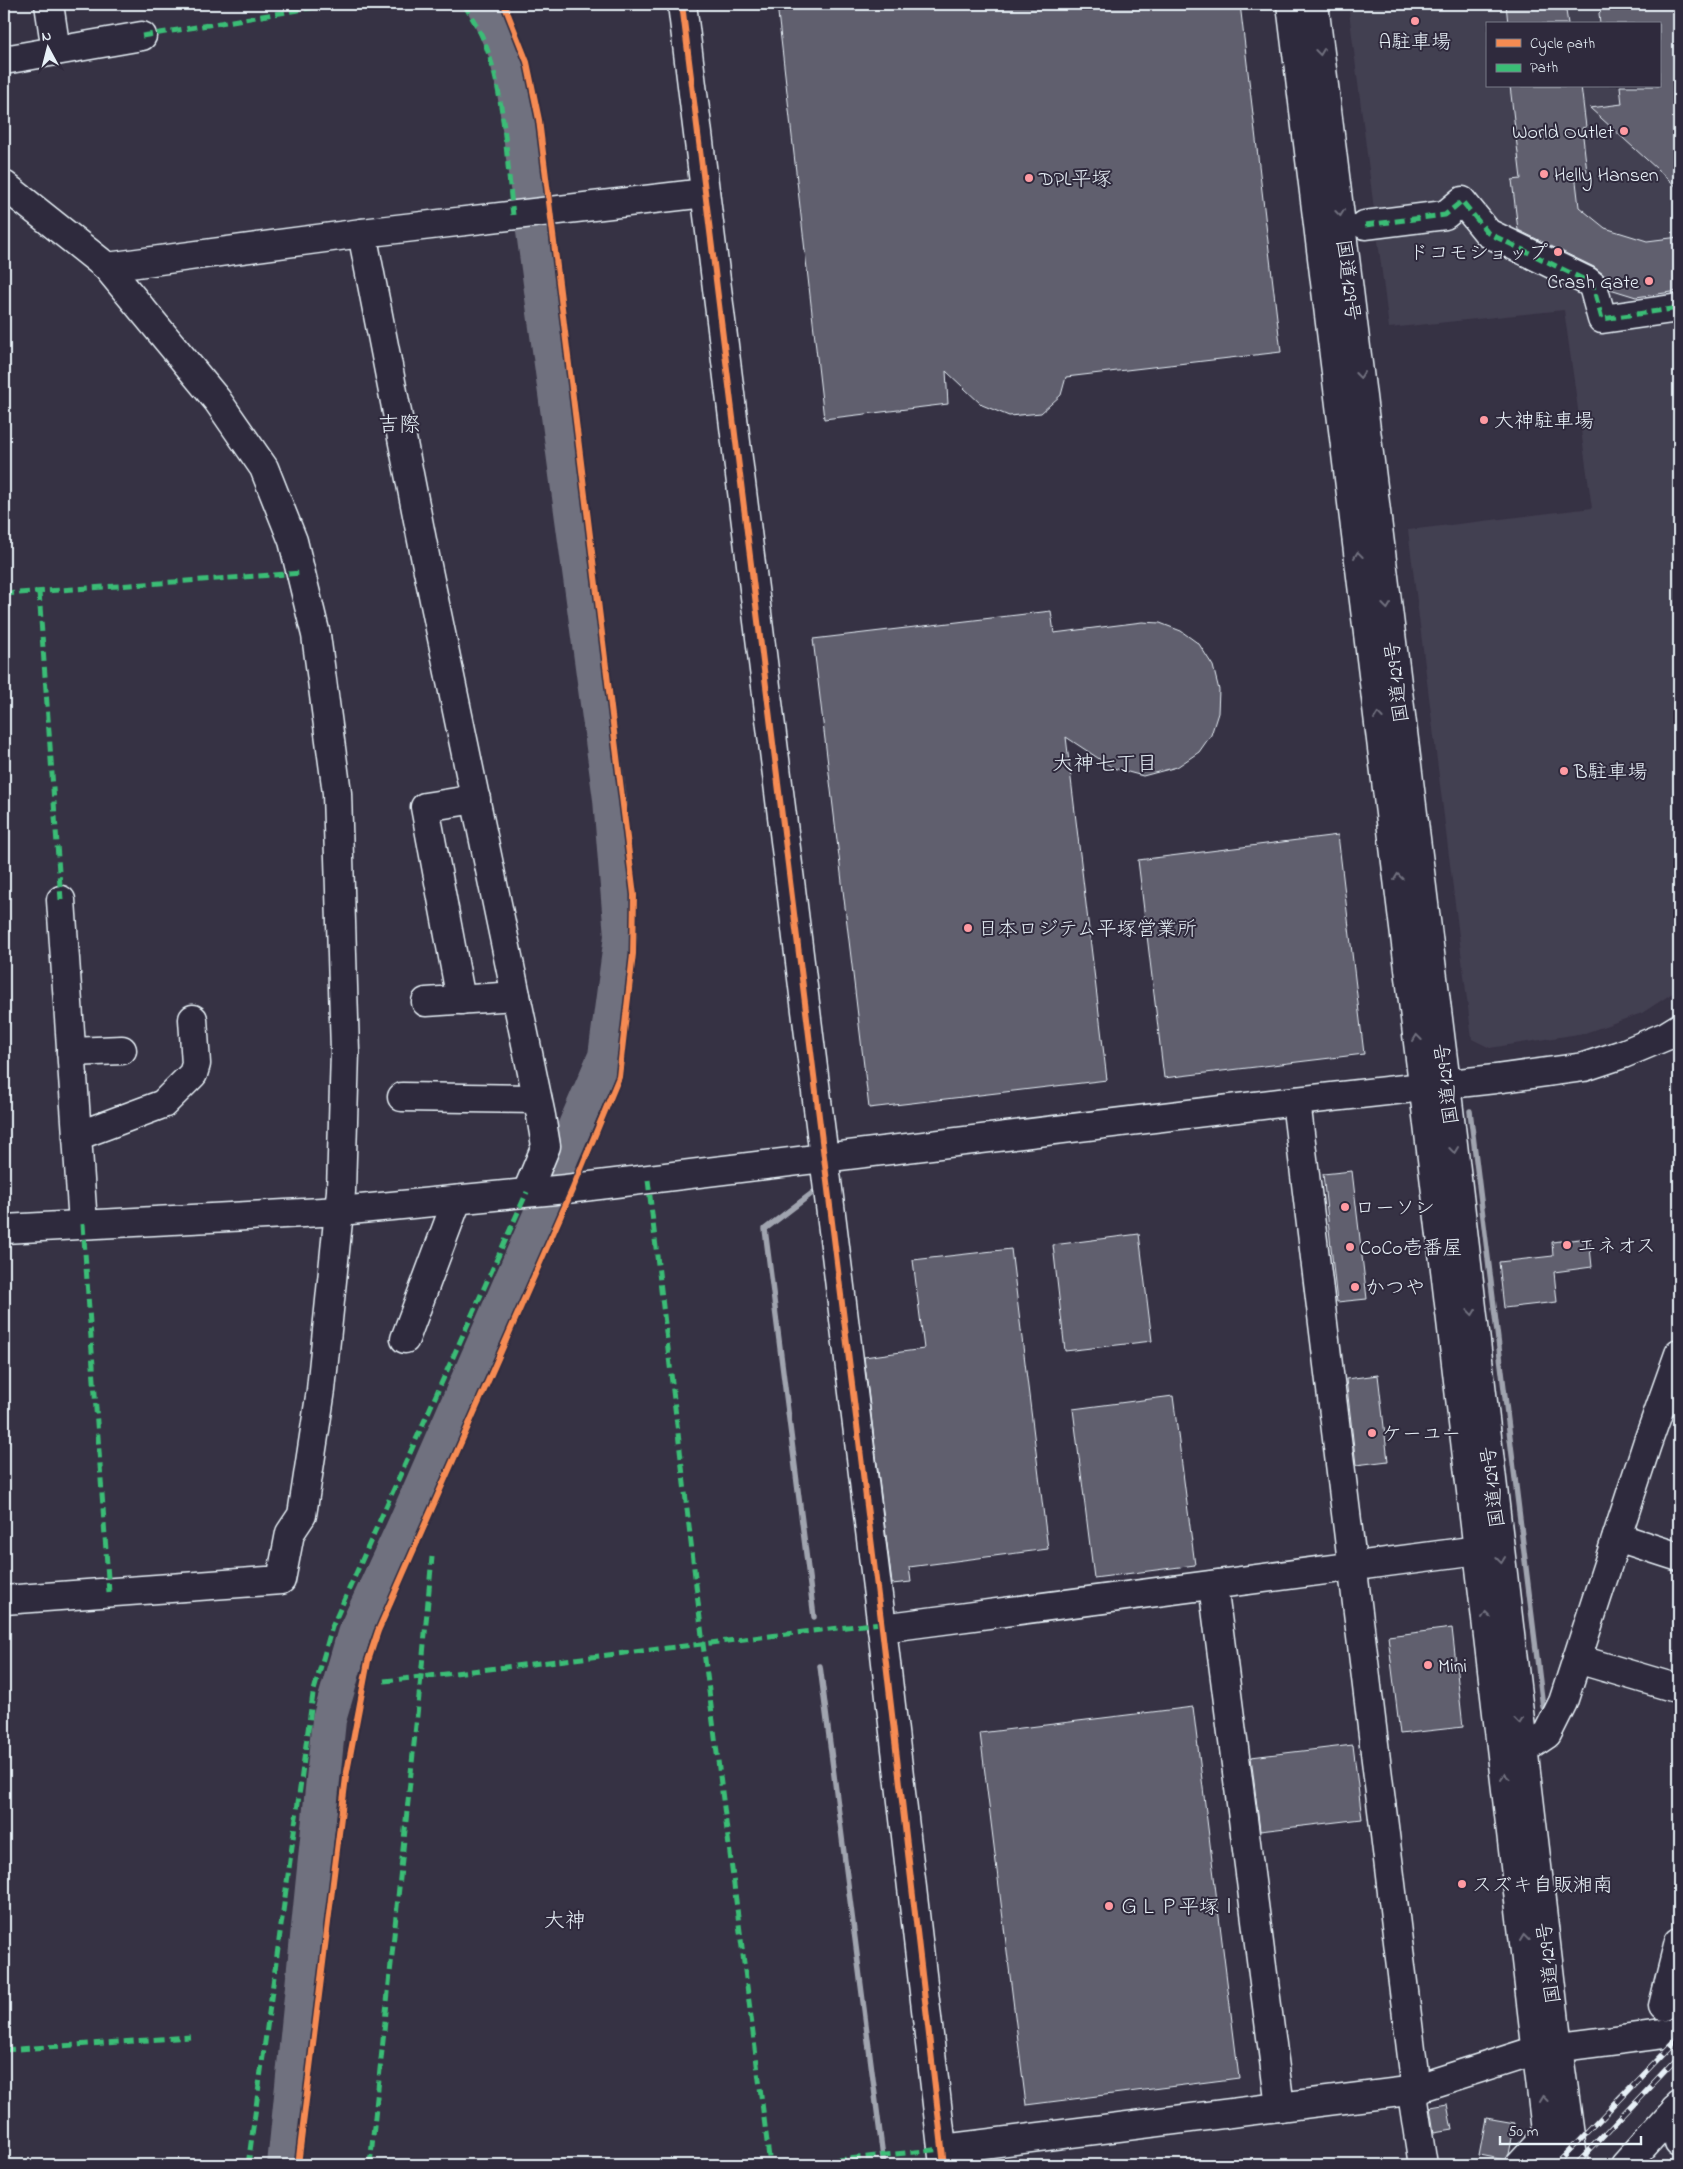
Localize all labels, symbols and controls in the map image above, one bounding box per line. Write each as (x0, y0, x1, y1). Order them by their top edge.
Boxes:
marker: A駐車場 (1409, 15, 1421, 27)
north arrow (22, 22, 72, 72)
legend (1486, 22, 1660, 88)
text: N (41, 26, 53, 48)
place label: A駐車場 (1379, 29, 1451, 58)
text: Cycle path (1530, 33, 1595, 56)
one-way arrow (1314, 48, 1325, 56)
text: Path (1530, 57, 1558, 79)
place label: World Outlet (1512, 119, 1614, 148)
marker: World Outlet (1618, 125, 1630, 137)
place label: Helly Hansen (1554, 162, 1659, 191)
place label: DPL平塚 (1038, 166, 1111, 195)
marker: Helly Hansen (1538, 168, 1550, 180)
marker: DPL平塚 (1023, 172, 1035, 184)
one-way arrow (1334, 210, 1345, 218)
street label: 国道129号 (1327, 238, 1366, 323)
place label: ドコモショップ (1409, 240, 1548, 269)
marker: ドコモショップ (1552, 246, 1564, 258)
place label: Crash Gate (1547, 269, 1639, 298)
marker: Crash Gate (1643, 275, 1655, 287)
one-way arrow (1354, 371, 1365, 379)
place label: 大神駐車場 (1494, 408, 1594, 437)
district label: 吉際 (378, 411, 420, 441)
marker: 大神駐車場 (1478, 414, 1490, 426)
one-way arrow (1353, 550, 1364, 558)
one-way arrow (1381, 602, 1392, 610)
street label: 国道129号 (1379, 639, 1418, 724)
one-way arrow (1373, 712, 1384, 720)
district label: 大神七丁目 (1053, 750, 1158, 780)
place label: B駐車場 (1573, 759, 1647, 788)
marker: B駐車場 (1558, 765, 1570, 777)
one-way arrow (1393, 873, 1404, 881)
place label: 日本ロジテム平塚営業所 (978, 916, 1197, 945)
marker: 日本ロジテム平塚営業所 (962, 922, 974, 934)
one-way arrow (1412, 1034, 1423, 1042)
street label: 国道129号 (1429, 1041, 1468, 1126)
one-way arrow (1448, 1146, 1459, 1154)
place label: ローソン (1355, 1195, 1435, 1224)
marker: ローソン (1339, 1201, 1351, 1213)
place label: エネオス (1577, 1233, 1656, 1262)
place label: CoCo壱番屋 (1360, 1235, 1463, 1264)
marker: エネオス (1561, 1239, 1573, 1251)
marker: CoCo壱番屋 (1344, 1241, 1356, 1253)
place label: かつや (1365, 1275, 1425, 1304)
marker: かつや (1349, 1281, 1361, 1293)
one-way arrow (1466, 1308, 1477, 1316)
place label: ケーユー (1382, 1421, 1461, 1450)
marker: ケーユー (1366, 1427, 1378, 1439)
street label: 国道129号 (1475, 1444, 1514, 1529)
one-way arrow (1495, 1556, 1506, 1564)
one-way arrow (1481, 1611, 1492, 1619)
place label: Mini (1438, 1653, 1467, 1682)
marker: Mini (1422, 1659, 1434, 1671)
one-way arrow (1513, 1718, 1524, 1726)
one-way arrow (1500, 1772, 1511, 1780)
place label: スズキ自販湘南 (1472, 1872, 1613, 1901)
marker: スズキ自販湘南 (1456, 1878, 1468, 1890)
place label: ＧＬＰ平塚Ⅰ (1119, 1894, 1239, 1923)
marker: ＧＬＰ平塚Ⅰ (1103, 1900, 1115, 1912)
district label: 大神 (544, 1907, 586, 1937)
street label: 国道129号 (1531, 1920, 1570, 2005)
one-way arrow (1519, 1934, 1530, 1942)
one-way arrow (1537, 2095, 1548, 2103)
scale bar (1500, 2114, 1642, 2146)
text: 50 m (1508, 2121, 1539, 2143)

